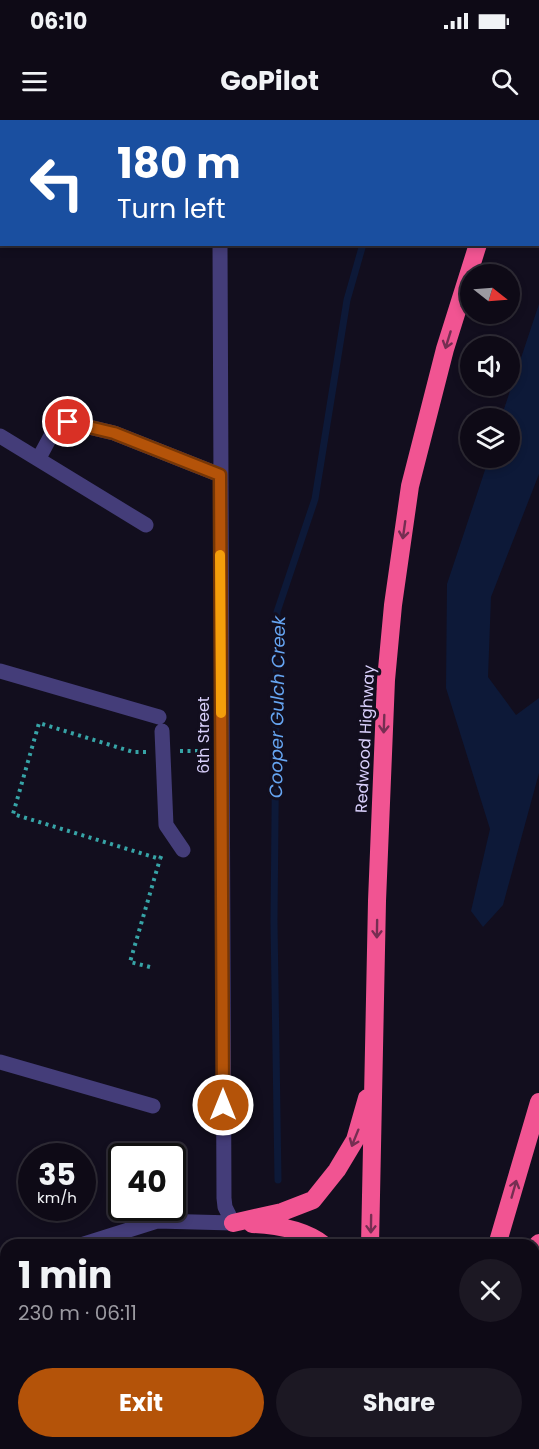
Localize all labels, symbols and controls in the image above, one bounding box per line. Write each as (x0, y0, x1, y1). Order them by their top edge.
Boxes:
text: 06:10 (30, 6, 87, 37)
text: GoPilot (220, 62, 319, 99)
icon: menu (18, 65, 51, 98)
icon: search (488, 65, 521, 98)
text: 180 m (117, 134, 241, 193)
icon: left (18, 144, 96, 222)
text: Turn left (117, 190, 226, 227)
north arrow (460, 264, 520, 324)
map controls (460, 264, 520, 468)
one-way arrow (442, 330, 453, 349)
button: sound (460, 336, 520, 396)
pin (42, 396, 93, 447)
icon: arrive (51, 405, 84, 438)
button: layers (460, 408, 520, 468)
one-way arrow (398, 520, 409, 540)
water label: Cooper Gulch Creek (263, 615, 291, 798)
street label: Redwood Highway (350, 664, 380, 814)
street label: 6th Street (192, 696, 215, 774)
one-way arrow (379, 714, 390, 734)
one-way arrow (371, 918, 383, 938)
position arrow (191, 1073, 255, 1137)
one-way arrow (348, 1128, 359, 1147)
speed limit sign: 40 (108, 1143, 186, 1221)
text: 35 (38, 1153, 76, 1196)
one-way arrow (508, 1180, 520, 1199)
text: km/h (37, 1187, 77, 1208)
one-way arrow (365, 1214, 377, 1234)
text: 1 min (18, 1250, 112, 1301)
button: close (459, 1259, 522, 1322)
text: 230 m · 06:11 (18, 1299, 137, 1327)
button: Exit (18, 1368, 264, 1437)
button: Share (276, 1368, 522, 1437)

